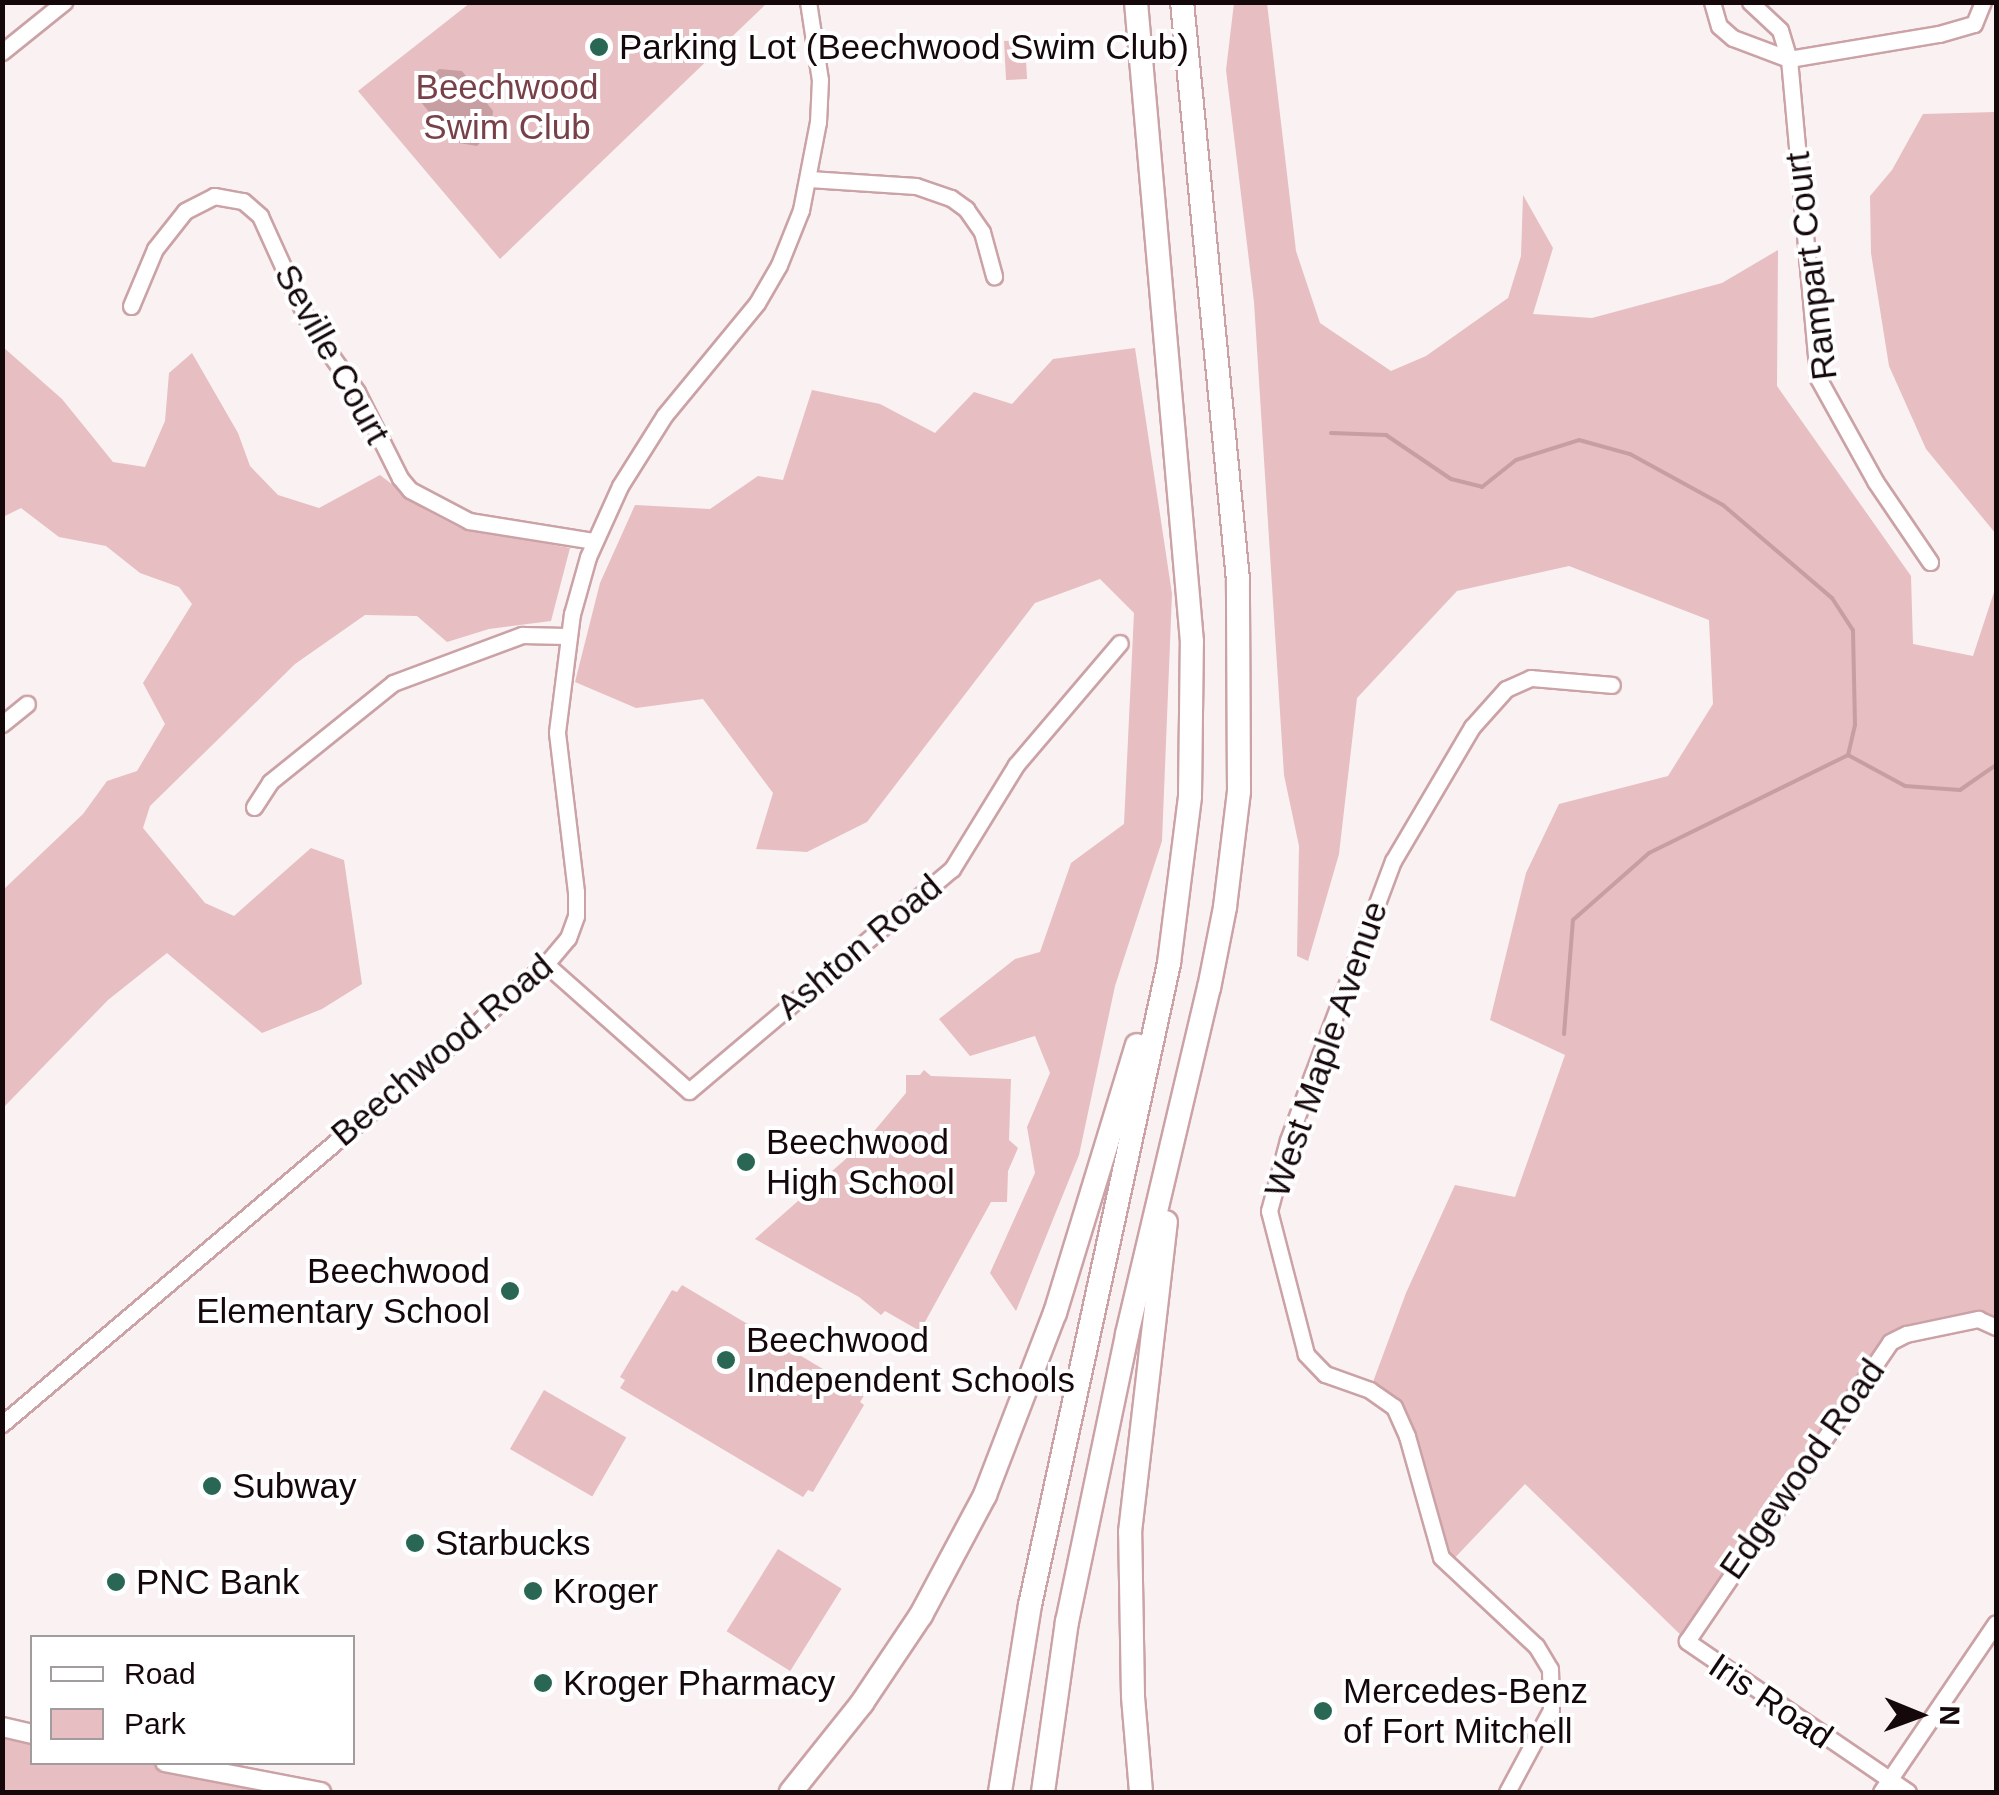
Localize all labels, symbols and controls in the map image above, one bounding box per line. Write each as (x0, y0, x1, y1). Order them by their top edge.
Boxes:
place label: Parking Lot (Beechwood Swim Club) (619, 26, 1189, 68)
marker: Parking Lot (Beechwood Swim Club) (588, 36, 610, 58)
park label: Beechwood Swim Club (416, 66, 598, 148)
street label: Rampart Court (1776, 150, 1846, 382)
street label: Seville Court (266, 257, 398, 451)
street label: Ashton Road (768, 866, 950, 1028)
street label: West Maple Avenue (1255, 895, 1397, 1203)
street label: Beechwood Road (323, 945, 561, 1155)
place label: Beechwood High School (766, 1121, 955, 1203)
marker: Beechwood High School (735, 1151, 757, 1173)
place label: Beechwood Elementary School (196, 1250, 490, 1332)
marker: Beechwood Elementary School (499, 1280, 521, 1302)
place label: Beechwood Independent Schools (746, 1319, 1075, 1401)
marker: Beechwood Independent Schools (715, 1349, 737, 1371)
street label: Edgewood Road (1711, 1351, 1893, 1587)
place label: Subway (232, 1465, 357, 1507)
marker: Subway (201, 1475, 223, 1497)
place label: Starbucks (435, 1522, 591, 1564)
marker: Starbucks (404, 1532, 426, 1554)
place label: PNC Bank (136, 1561, 299, 1603)
place label: Kroger (553, 1570, 658, 1612)
marker: PNC Bank (105, 1571, 127, 1593)
marker: Kroger (522, 1580, 544, 1602)
legend (30, 1635, 355, 1765)
street label: Iris Road (1701, 1644, 1841, 1758)
text: Road (124, 1657, 196, 1690)
place label: Kroger Pharmacy (563, 1662, 835, 1704)
north arrow (1869, 1665, 1969, 1765)
place label: Mercedes-Benz of Fort Mitchell (1343, 1670, 1588, 1752)
marker: Kroger Pharmacy (532, 1672, 554, 1694)
marker: Mercedes-Benz of Fort Mitchell (1312, 1700, 1334, 1722)
text: N (1934, 1705, 1965, 1726)
text: Park (124, 1707, 186, 1740)

